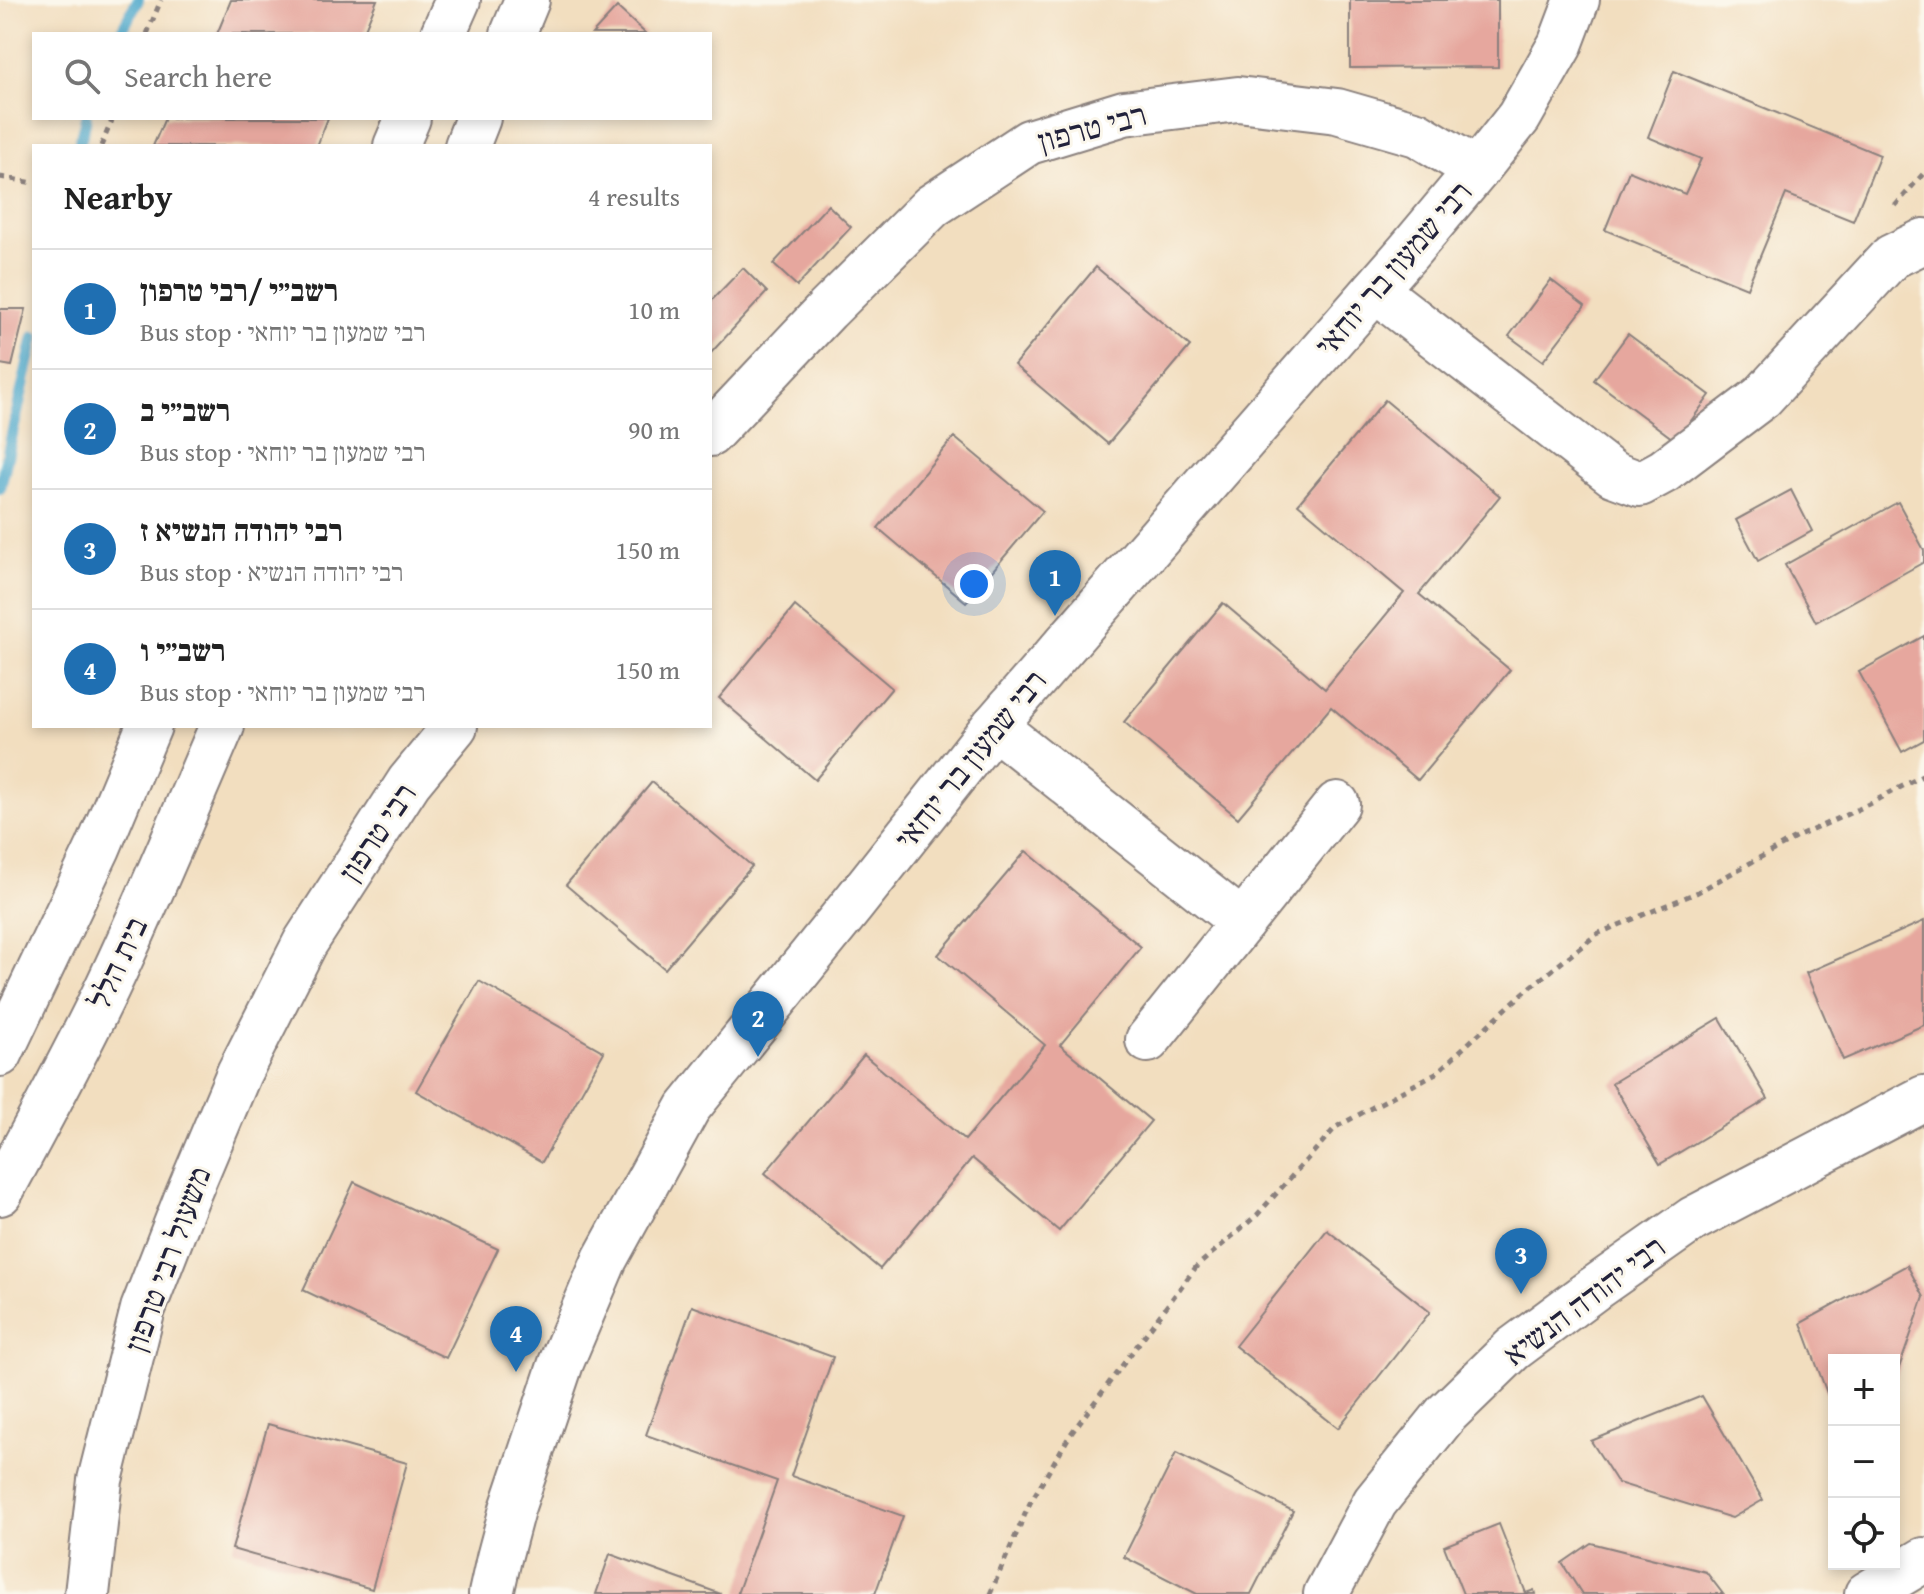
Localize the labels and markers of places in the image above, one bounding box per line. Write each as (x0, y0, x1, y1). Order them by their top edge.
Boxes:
pin: 1 (1029, 550, 1081, 616)
pin: 2 (732, 991, 784, 1057)
pin: 3 (1495, 1228, 1547, 1294)
pin: 4 (490, 1306, 542, 1372)

